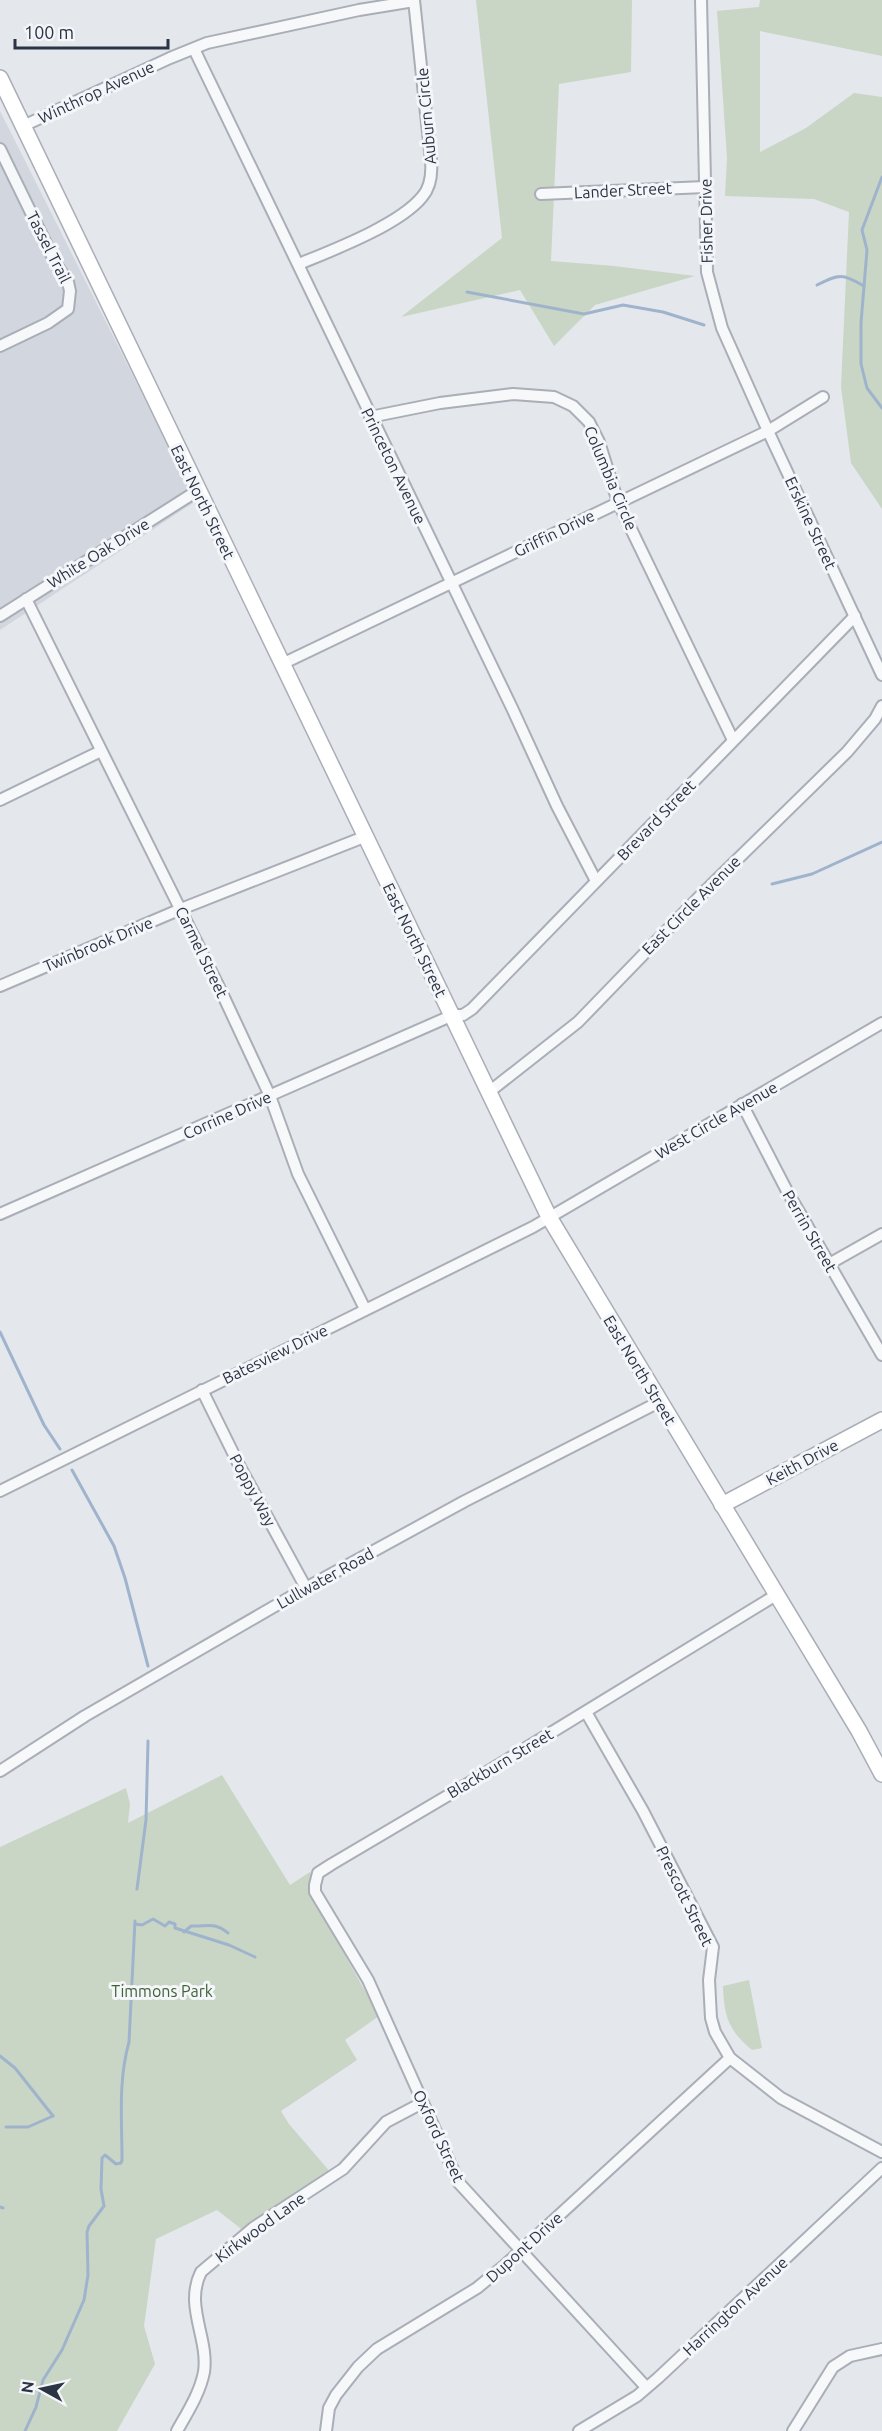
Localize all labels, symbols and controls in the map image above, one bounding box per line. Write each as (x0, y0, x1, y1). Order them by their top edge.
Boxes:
scale bar (15, 12, 168, 50)
text: 100 m (24, 22, 74, 42)
street label: Winthrop Avenue (35, 57, 157, 127)
street label: Auburn Circle (413, 67, 439, 165)
street label: Lander Street (574, 178, 673, 202)
street label: Fisher Drive (696, 178, 716, 264)
street label: Tassel Trail (23, 208, 75, 286)
street label: Princeton Avenue (358, 405, 430, 527)
street label: Columbia Circle (581, 423, 641, 533)
street label: East North Street (168, 442, 239, 563)
street label: Erskine Street (782, 474, 841, 573)
street label: Griffin Drive (511, 506, 597, 560)
street label: White Oak Drive (44, 514, 152, 592)
street label: Brevard Street (613, 776, 699, 864)
street label: East Circle Avenue (638, 852, 744, 958)
street label: East North Street (380, 880, 451, 1001)
street label: Carmel Street (172, 903, 232, 1001)
street label: Twinbrook Drive (41, 913, 155, 975)
street label: West Circle Avenue (652, 1078, 780, 1162)
street label: Corrine Drive (180, 1088, 274, 1142)
street label: Perrin Street (779, 1187, 841, 1276)
street label: East North Street (600, 1312, 680, 1429)
street label: Batesview Drive (219, 1321, 331, 1387)
street label: Keith Drive (763, 1435, 841, 1489)
street label: Poppy Way (226, 1451, 280, 1529)
street label: Lullwater Road (273, 1544, 377, 1612)
street label: Blackburn Street (444, 1724, 557, 1802)
street label: Prescott Street (653, 1843, 717, 1950)
park label: Timmons Park (111, 1982, 213, 2000)
street label: Oxford Street (410, 2087, 469, 2186)
street label: Kirkwood Lane (212, 2188, 308, 2266)
street label: Dupont Drive (482, 2208, 566, 2286)
street label: Harrington Avenue (679, 2253, 791, 2359)
north arrow (12, 2359, 72, 2419)
text: N (17, 2380, 37, 2394)

